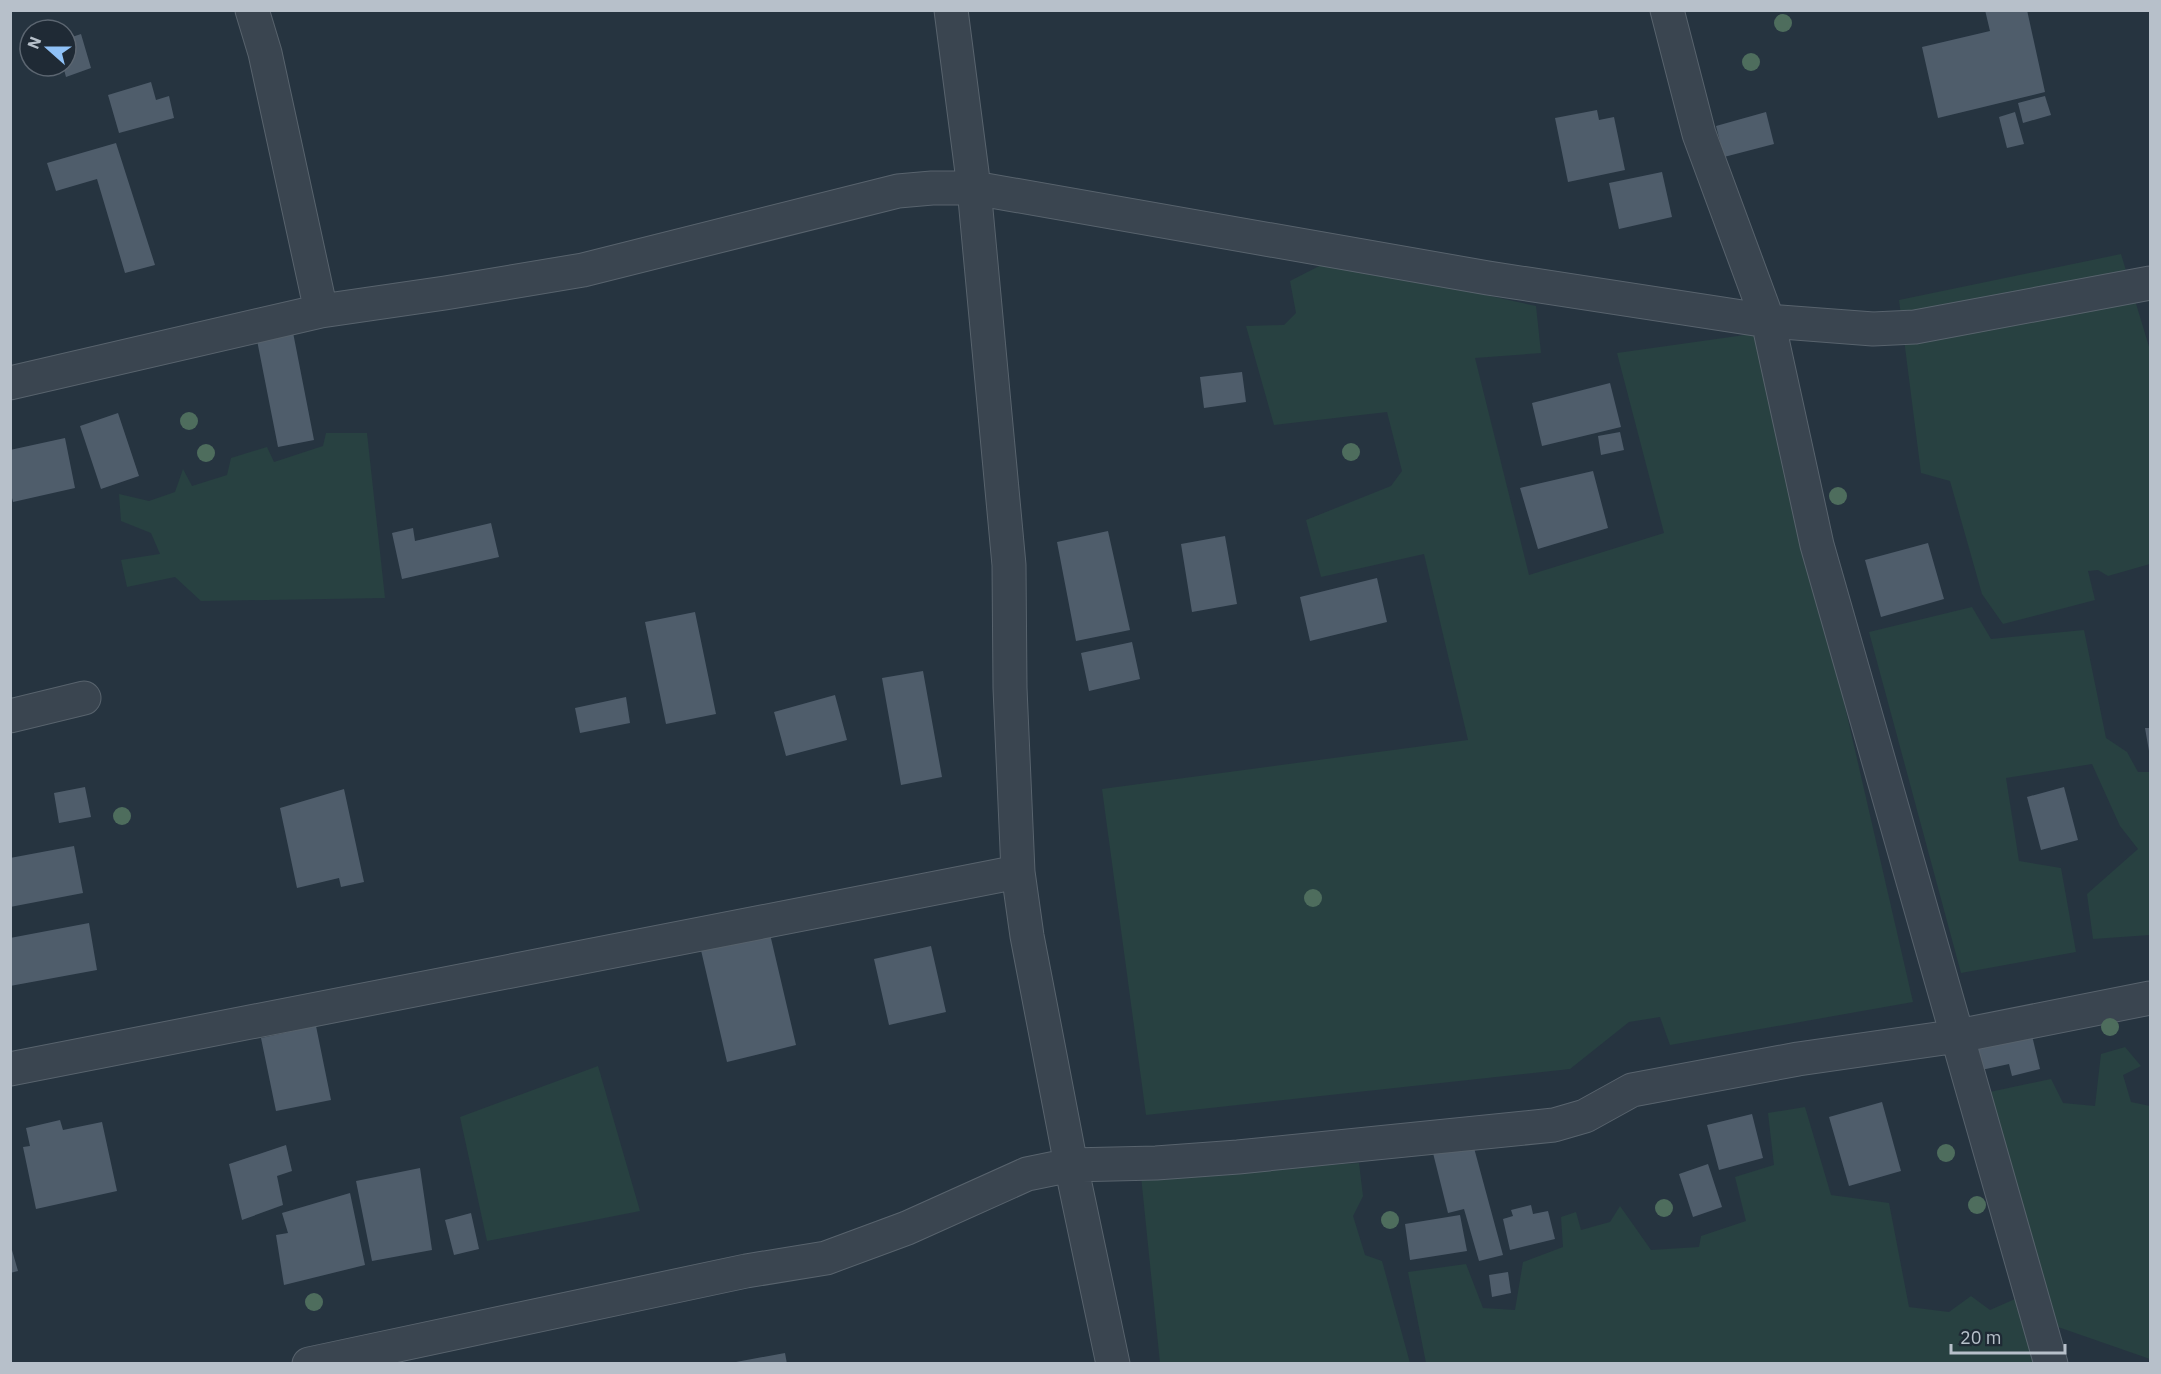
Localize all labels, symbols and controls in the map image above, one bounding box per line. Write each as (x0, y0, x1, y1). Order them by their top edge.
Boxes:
north arrow (18, 18, 78, 78)
text: N (23, 34, 45, 52)
scale bar (1951, 1317, 2065, 1355)
text: 20 m (1960, 1326, 2002, 1349)

